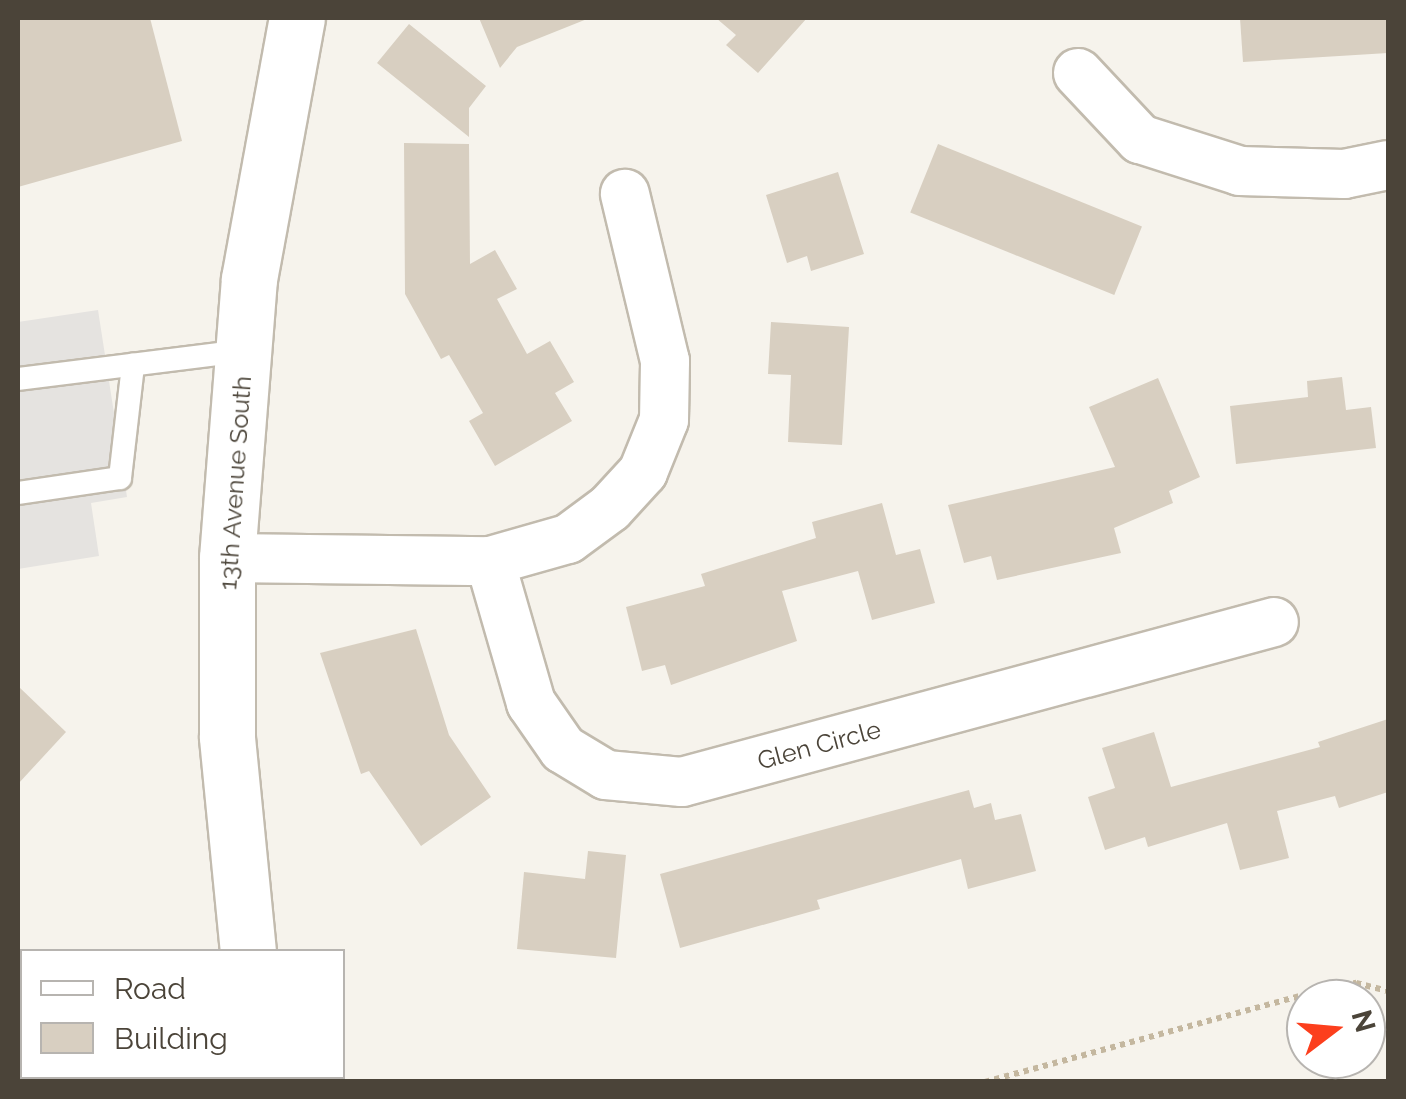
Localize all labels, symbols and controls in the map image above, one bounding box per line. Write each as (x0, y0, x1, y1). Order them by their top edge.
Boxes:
street label: 13th Avenue South (213, 375, 257, 591)
street label: Glen Circle (754, 714, 884, 776)
legend (20, 949, 345, 1079)
text: Road (114, 971, 186, 1006)
north arrow (1286, 979, 1386, 1079)
text: N (1345, 1006, 1382, 1036)
text: Building (114, 1021, 228, 1056)

